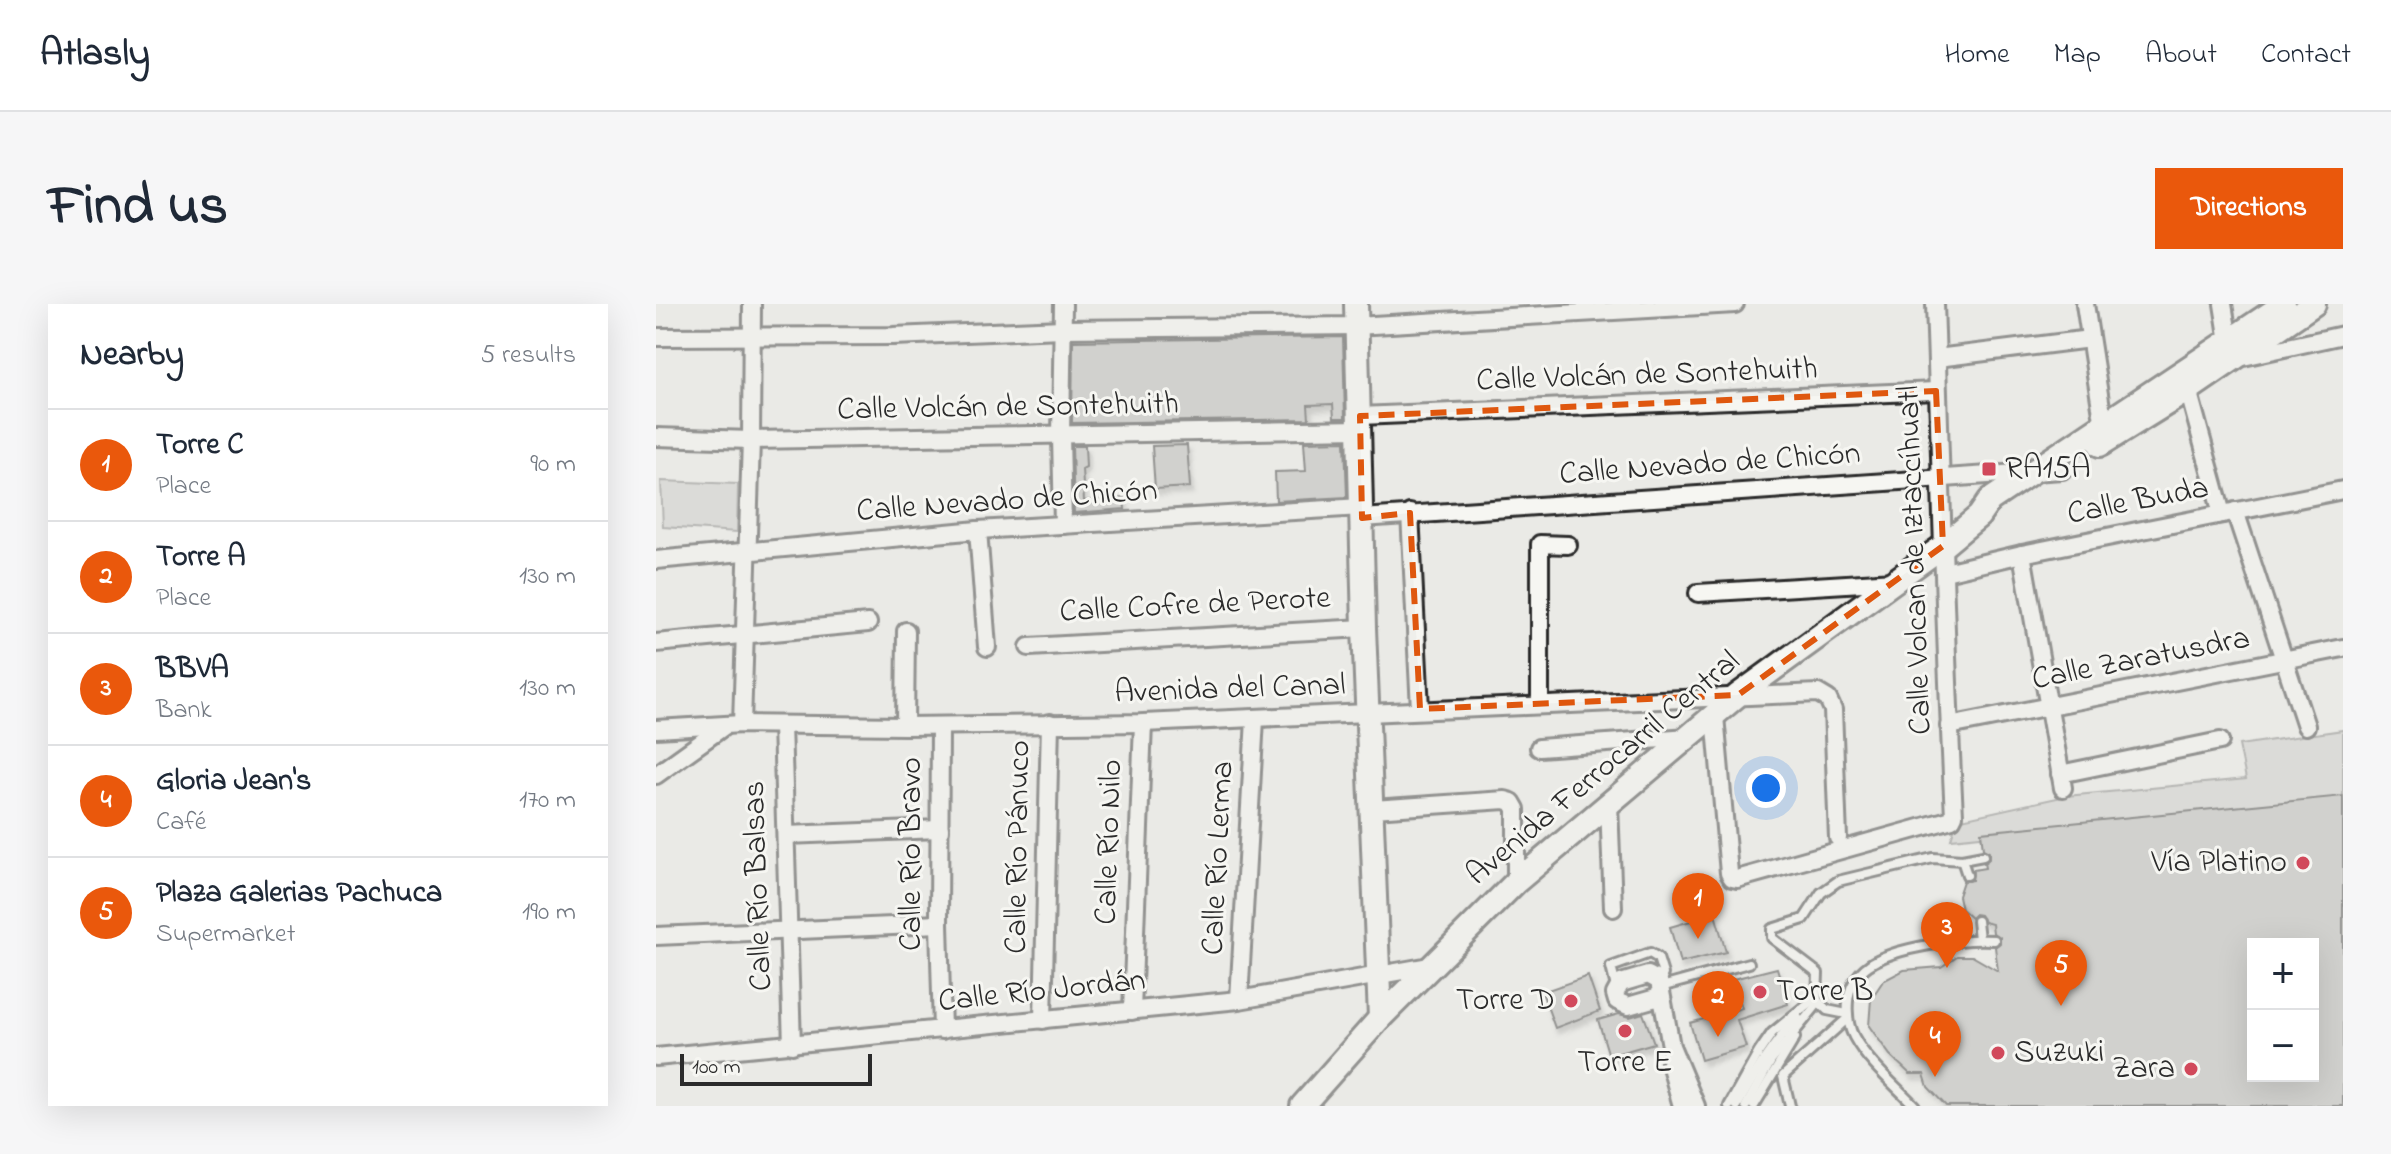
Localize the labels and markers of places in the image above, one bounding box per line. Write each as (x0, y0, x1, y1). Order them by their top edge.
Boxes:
place label: RA15A (2005, 446, 2091, 493)
marker: RA15A (1980, 460, 1998, 478)
place label: Vía Platino (2150, 840, 2287, 887)
marker: Vía Platino (2294, 854, 2312, 872)
pin: 1 (1672, 873, 1724, 939)
pin: 3 (1921, 902, 1973, 968)
pin: 5 (2035, 940, 2087, 1006)
place label: Torre B (1776, 969, 1873, 1016)
pin: 2 (1692, 971, 1744, 1037)
place label: Torre D (1456, 978, 1555, 1025)
marker: Torre B (1751, 983, 1769, 1001)
marker: Torre D (1562, 992, 1580, 1010)
pin: 4 (1909, 1011, 1961, 1077)
marker: Torre E (1616, 1022, 1634, 1040)
place label: Suzuki (2014, 1030, 2104, 1077)
place label: Torre E (1577, 1040, 1673, 1087)
marker: Suzuki (1989, 1044, 2007, 1062)
place label: Zara (2112, 1046, 2175, 1093)
marker: Zara (2182, 1060, 2200, 1078)

